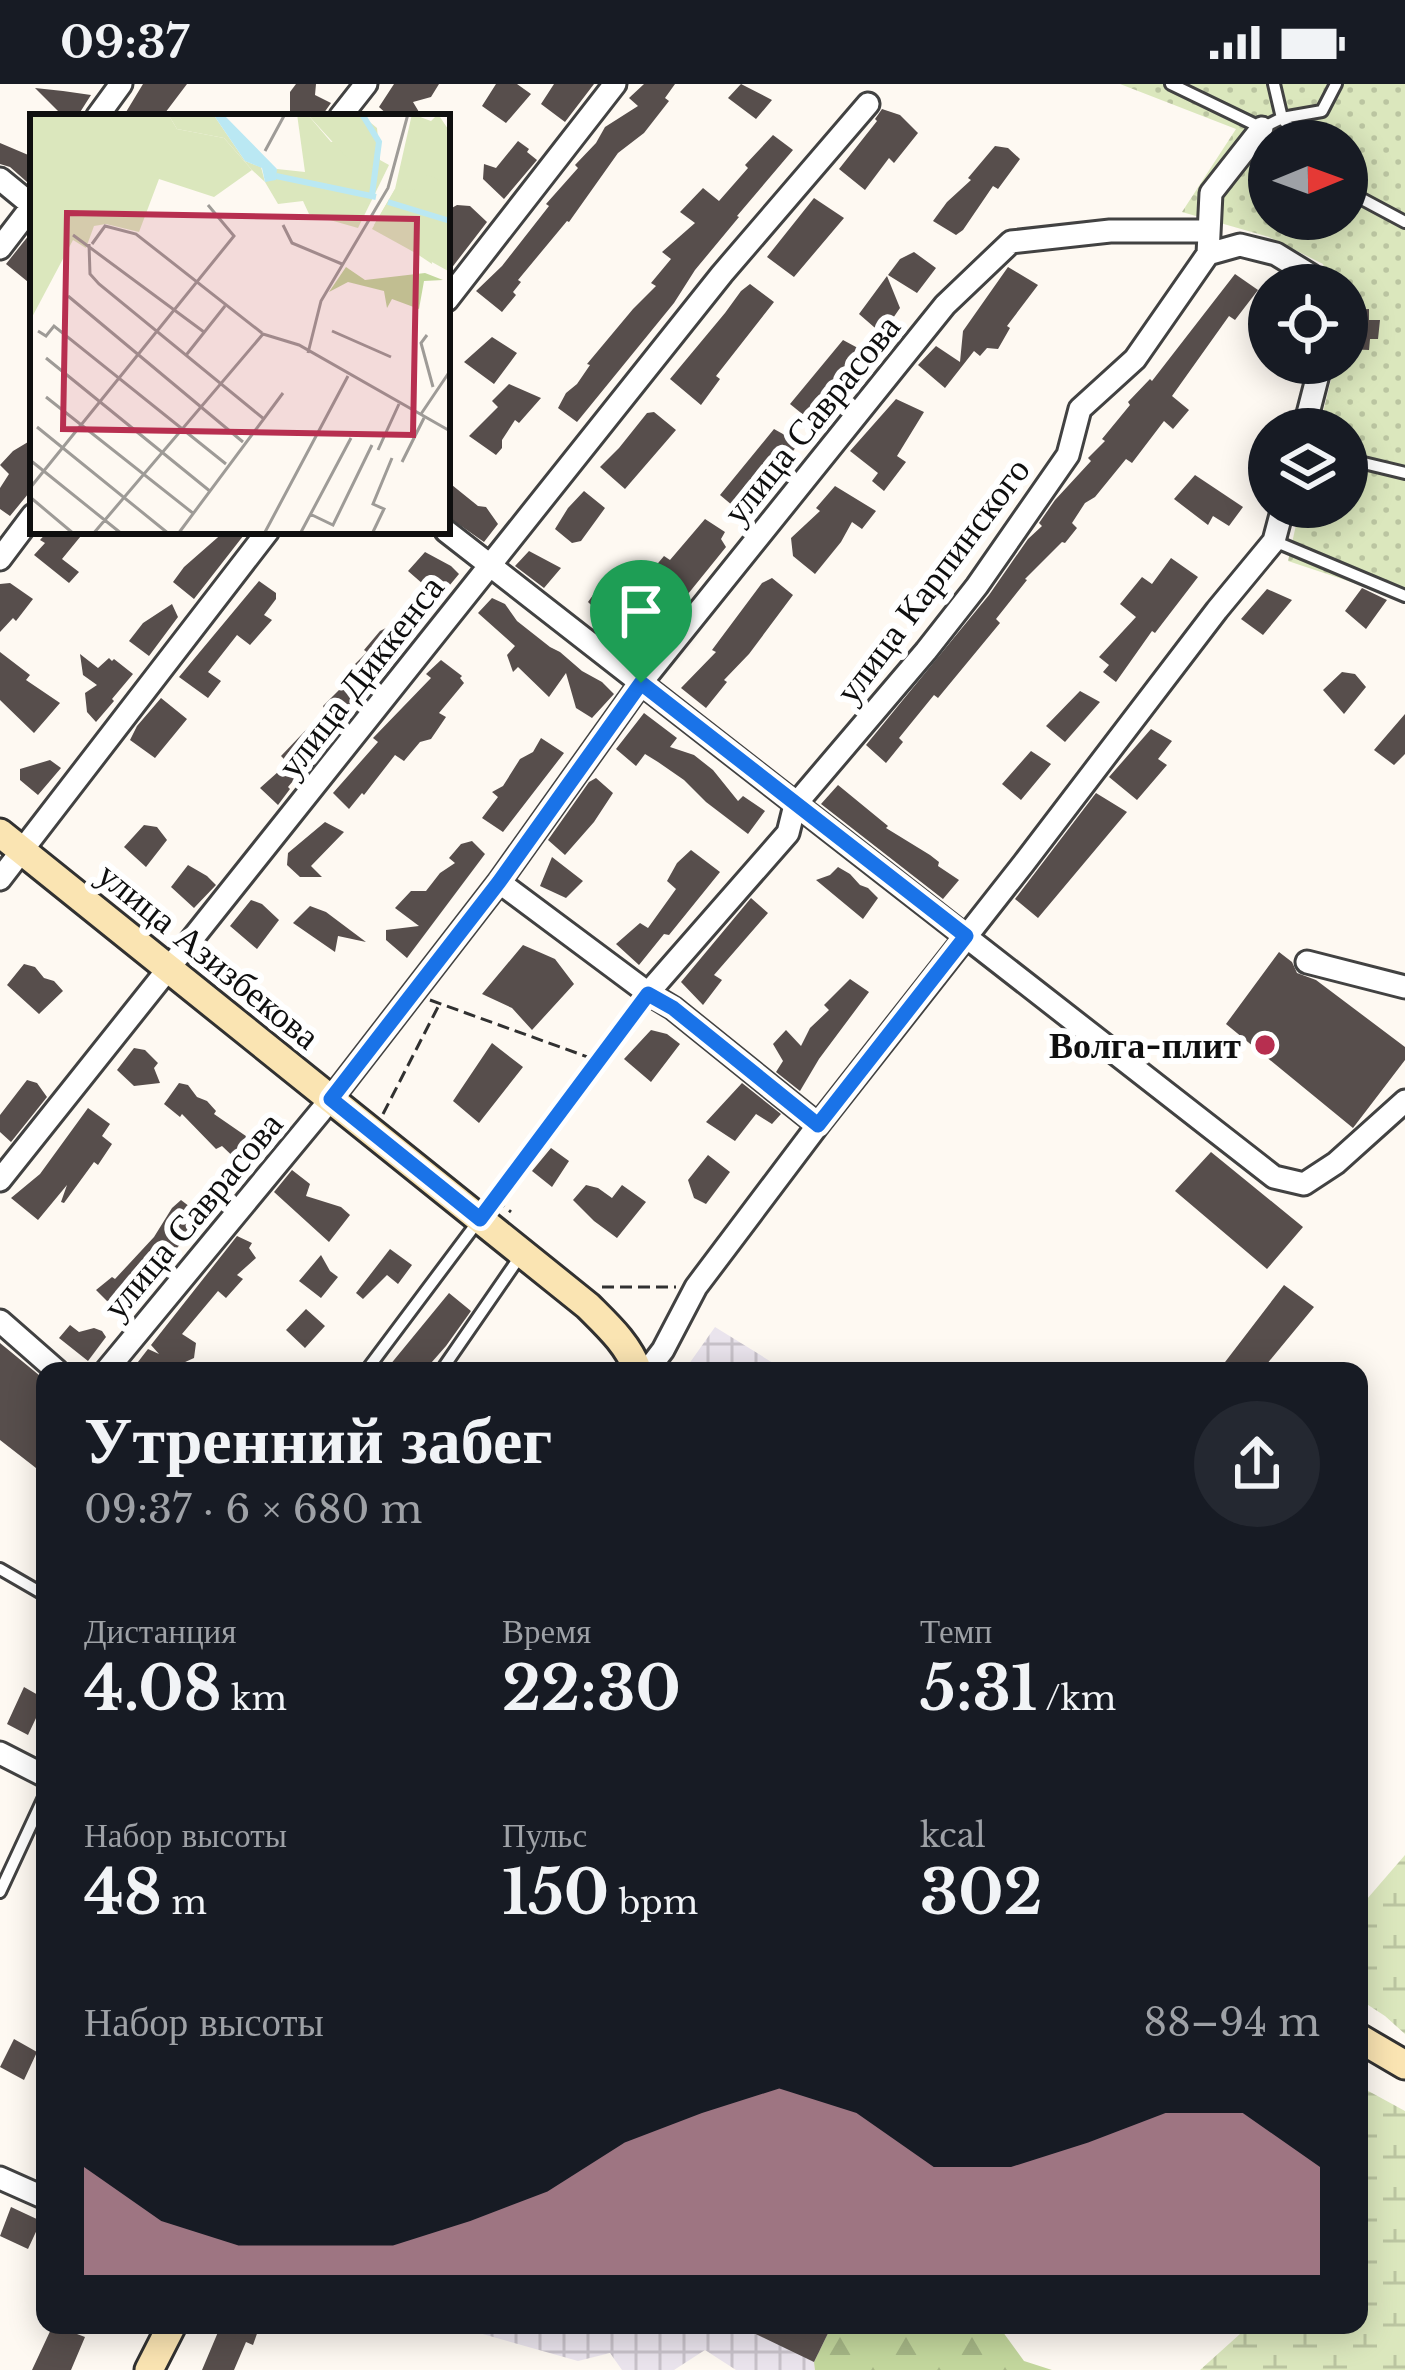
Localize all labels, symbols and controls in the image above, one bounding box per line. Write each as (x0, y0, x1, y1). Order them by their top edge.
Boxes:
text: 09:37 (60, 14, 189, 70)
inset map (30, 114, 450, 534)
north arrow (1248, 120, 1368, 240)
map controls (1248, 120, 1368, 528)
button: locate (1248, 264, 1368, 384)
street label: улица Саврасова (713, 305, 910, 533)
button: layers (1248, 408, 1368, 528)
street label: улица Карпинского (825, 449, 1039, 712)
pin (590, 560, 692, 683)
street label: улица Диккенса (267, 566, 453, 787)
icon: arrive (608, 578, 674, 644)
street label: улица Азизбекова (88, 852, 329, 1059)
place label: Волга-плит (1049, 1023, 1241, 1068)
marker: Волга-плит (1252, 1032, 1278, 1058)
street label: улица Саврасова (93, 1103, 292, 1328)
text: Утренний забег (84, 1399, 552, 1481)
button: share (1194, 1401, 1320, 1527)
text: 09:37 · 6 × 680 m (84, 1485, 422, 1534)
text: Дистанция (84, 1611, 236, 1652)
text: Время (502, 1611, 591, 1652)
text: Темп (920, 1611, 992, 1652)
text: 4.08 (84, 1652, 222, 1726)
text: 22:30 (502, 1652, 681, 1726)
text: 5:31 (920, 1652, 1037, 1726)
text: km (222, 1678, 287, 1719)
text: /km (1037, 1678, 1116, 1719)
text: Набор высоты (84, 1815, 287, 1856)
text: Пульс (502, 1815, 587, 1856)
text: kcal (920, 1815, 986, 1856)
text: 48 (84, 1856, 162, 1930)
text: 150 (502, 1856, 609, 1930)
text: 302 (920, 1856, 1043, 1930)
text: m (162, 1882, 207, 1923)
text: bpm (609, 1882, 698, 1923)
text: Набор высоты (84, 1998, 324, 2047)
text: 88–94 m (1144, 1998, 1320, 2047)

